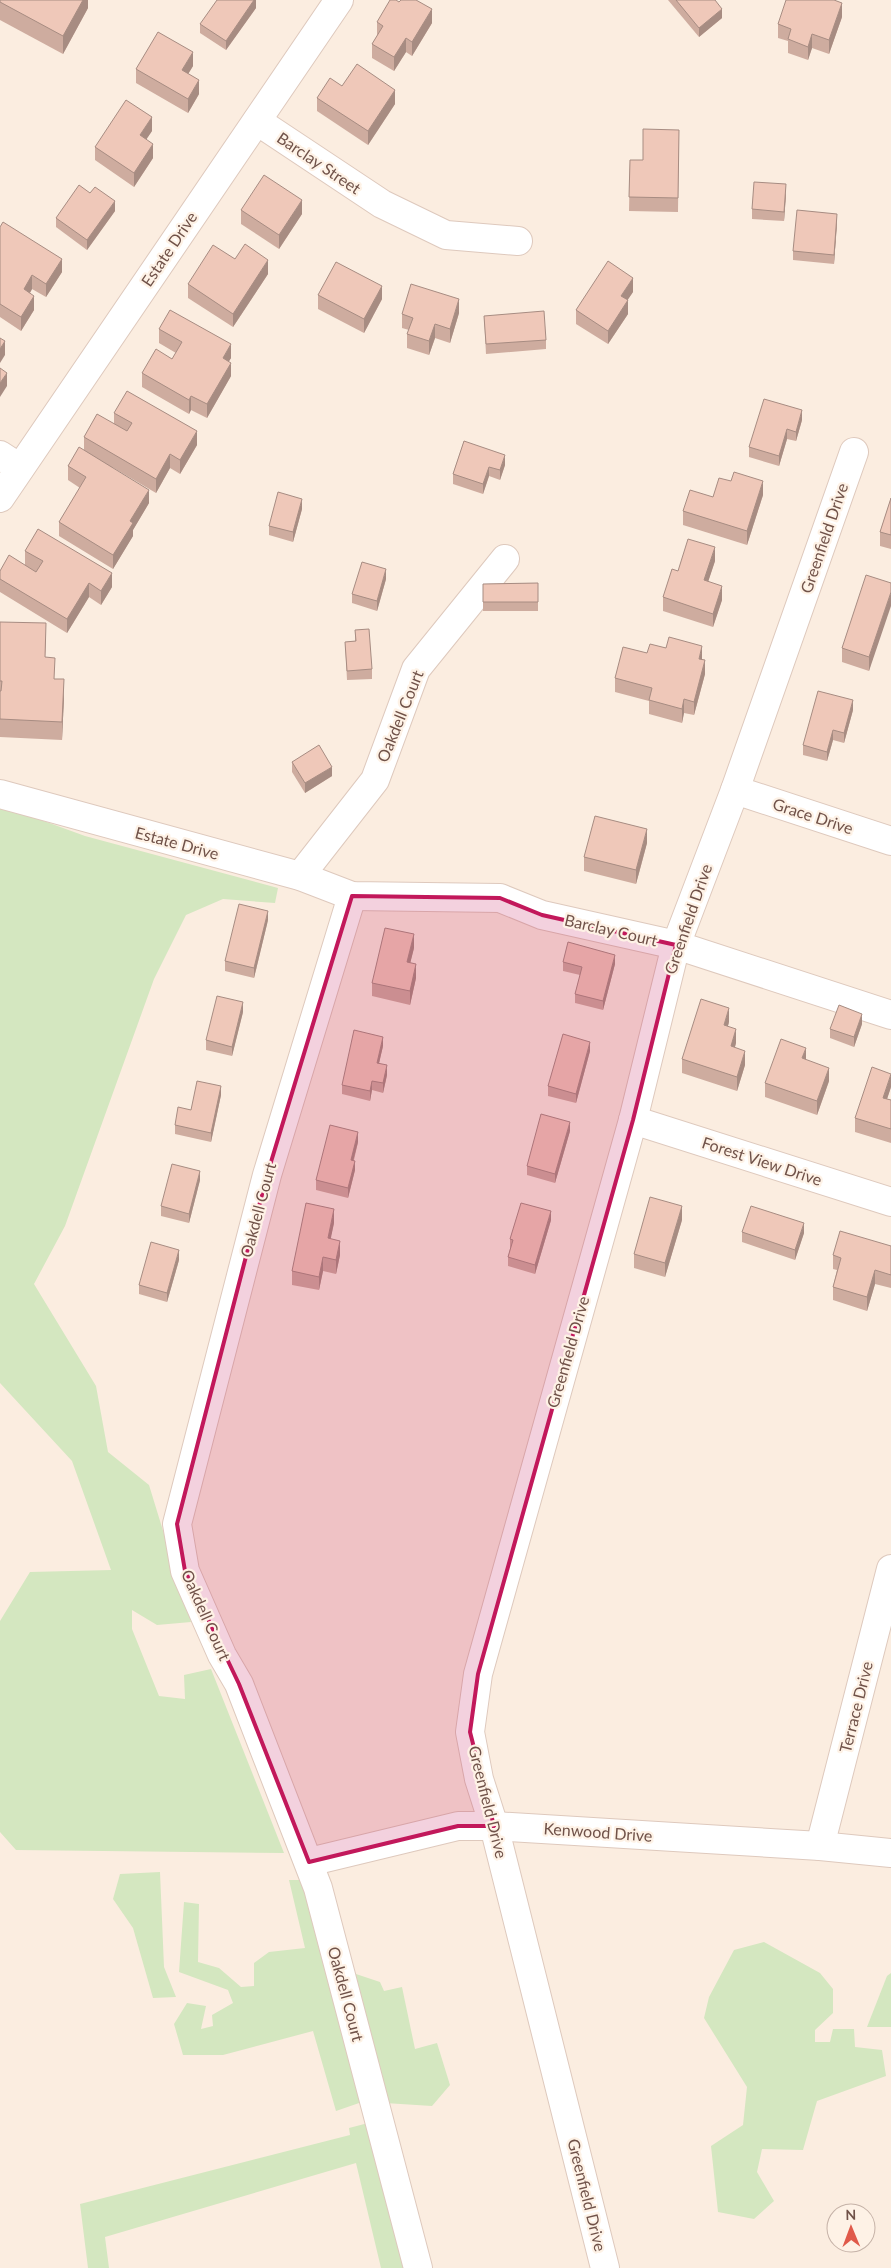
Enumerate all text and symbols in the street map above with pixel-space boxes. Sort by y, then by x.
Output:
street label: Barclay Street [274,128,365,198]
street label: Estate Drive [137,208,201,290]
street label: Greenfield Drive [796,480,851,595]
street label: Oakdell Court [372,667,427,765]
street label: Grace Drive [771,794,856,837]
street label: Estate Drive [133,822,221,863]
street label: Greenfield Drive [660,861,715,976]
street label: Barclay Court [563,910,660,949]
street label: Forest View Drive [700,1132,825,1189]
street label: Oakdell Court [236,1160,279,1259]
street label: Greenfield Drive [542,1294,593,1410]
street label: Oakdell Court [178,1566,235,1663]
street label: Terrace Drive [835,1659,876,1755]
street label: Greenfield Drive [465,1744,512,1860]
street label: Kenwood Drive [543,1818,653,1845]
street label: Oakdell Court [325,1944,368,2044]
street label: Greenfield Drive [564,2137,611,2253]
north arrow [826,2203,876,2253]
text: N [845,2206,856,2223]

